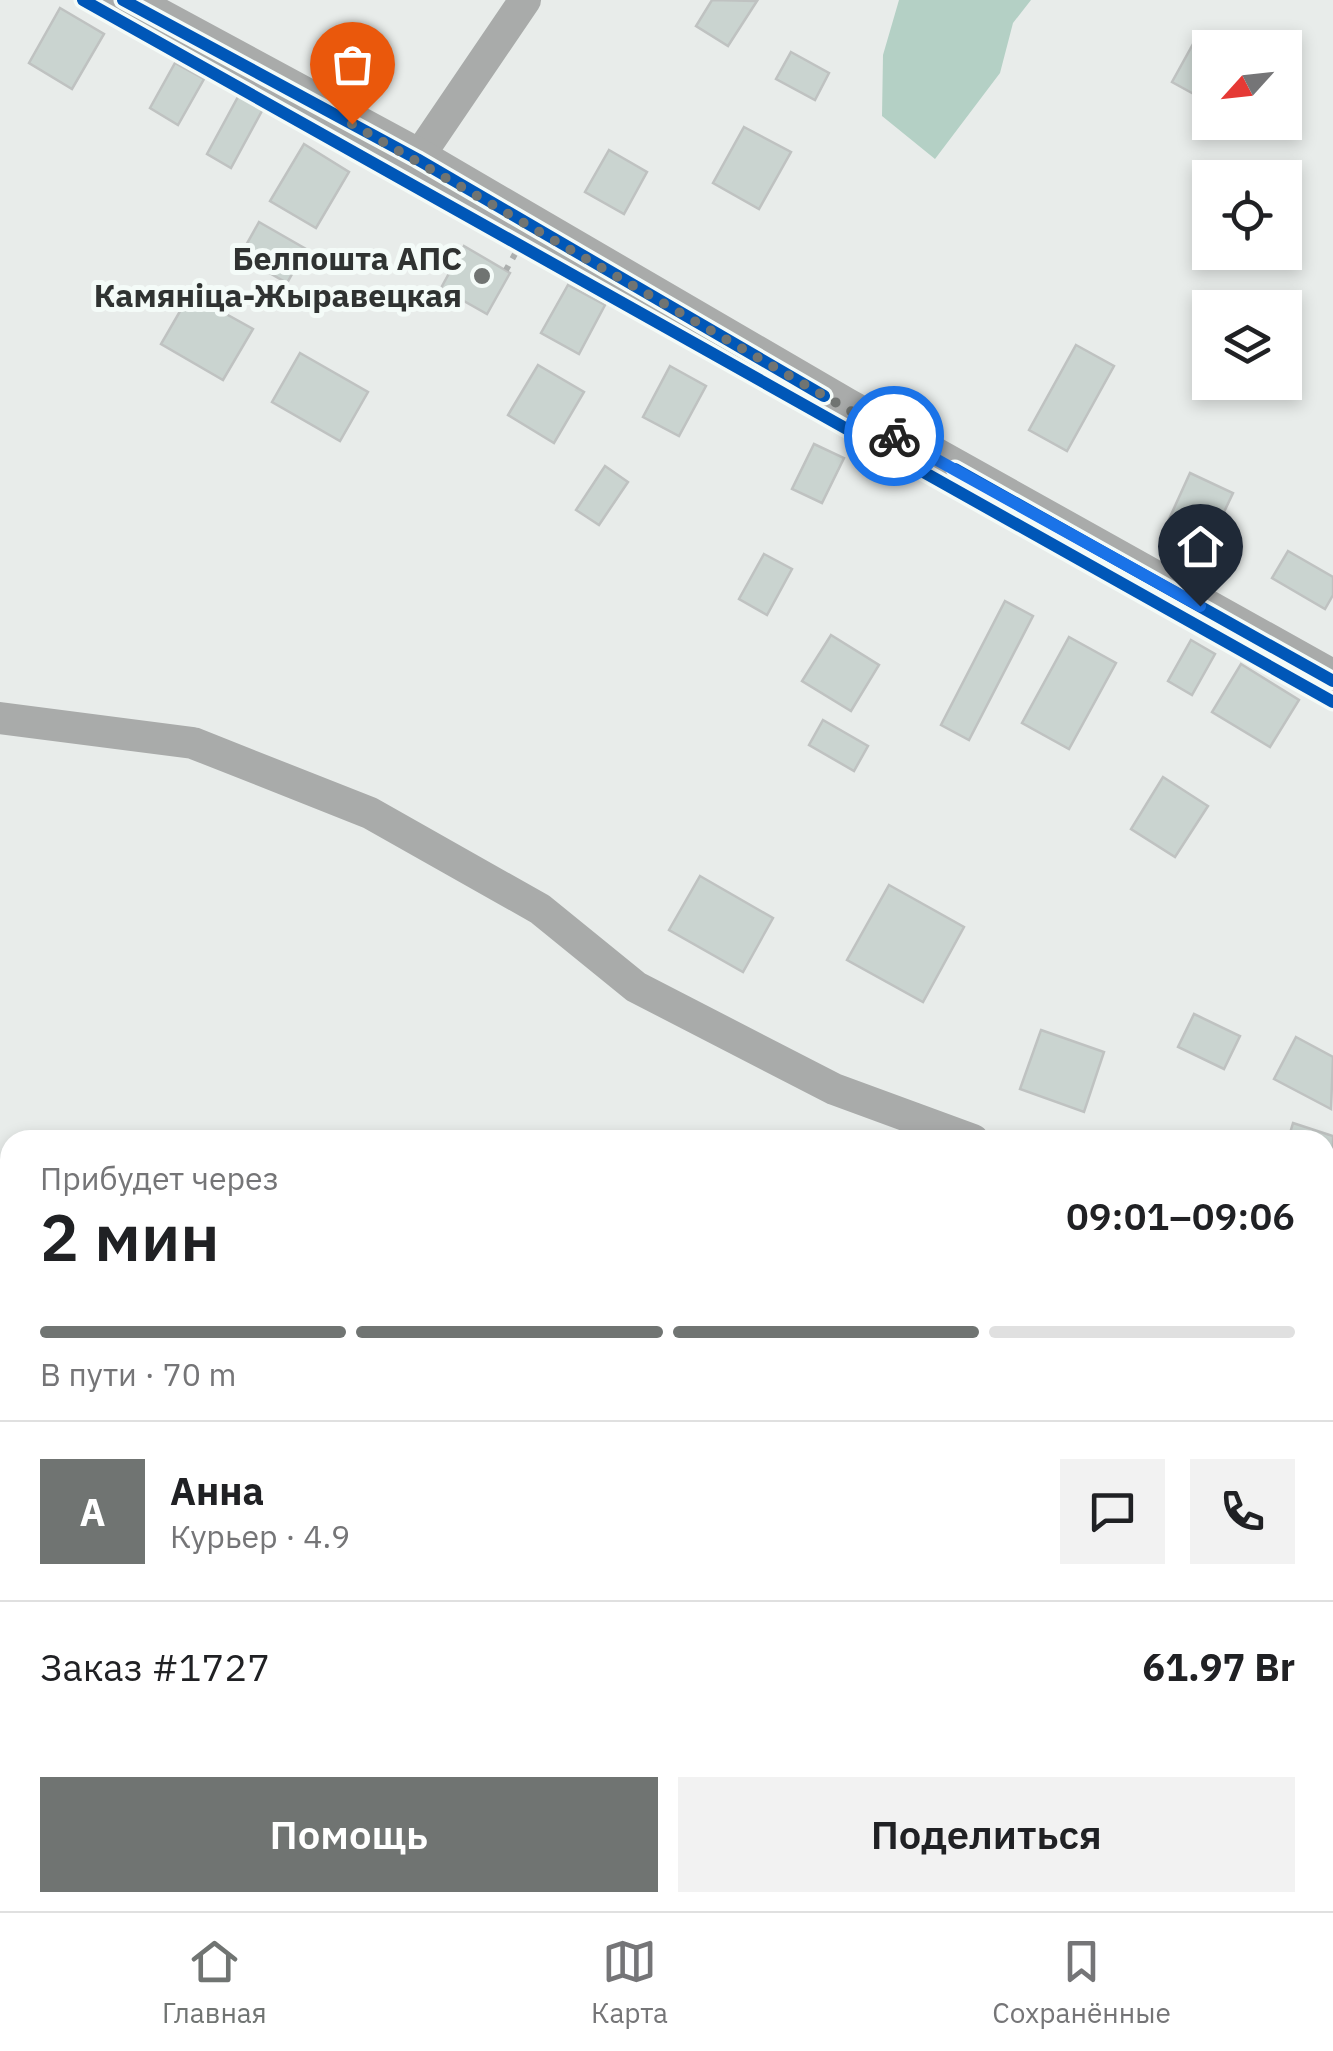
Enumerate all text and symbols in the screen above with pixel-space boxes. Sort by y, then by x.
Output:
pin [310,22,395,125]
north arrow [1192,30,1302,140]
map controls [1192,30,1302,400]
icon: bag [325,37,380,92]
button: locate [1192,160,1302,270]
place label: Белпошта АПС Камяніца-Жыравецкая [94,237,462,316]
marker: Белпошта АПС Камяніца-Жыравецкая [471,265,493,287]
button: layers [1192,290,1302,400]
courier [844,386,944,486]
icon: bike [867,409,922,464]
pin [1158,504,1243,607]
icon: home [1173,519,1228,574]
text: Прибудет через [40,1157,279,1199]
text: 09:01–09:06 [1066,1191,1295,1240]
text: 2 мин [40,1194,220,1279]
text: В пути · 70 m [40,1353,236,1395]
button: chat [1060,1459,1165,1564]
button: phone [1190,1459,1295,1564]
text: Анна [170,1466,264,1515]
text: А [79,1487,106,1536]
text: Курьер · 4.9 [170,1515,350,1557]
text: Заказ #1727 [40,1642,270,1691]
text: 61.97 Br [1142,1642,1295,1691]
button: Помощь [40,1777,658,1892]
button: Поделиться [678,1777,1295,1892]
tab: Главная [162,1934,267,2031]
tab: Карта [591,1934,668,2031]
tab: Сохранённые [992,1934,1171,2031]

